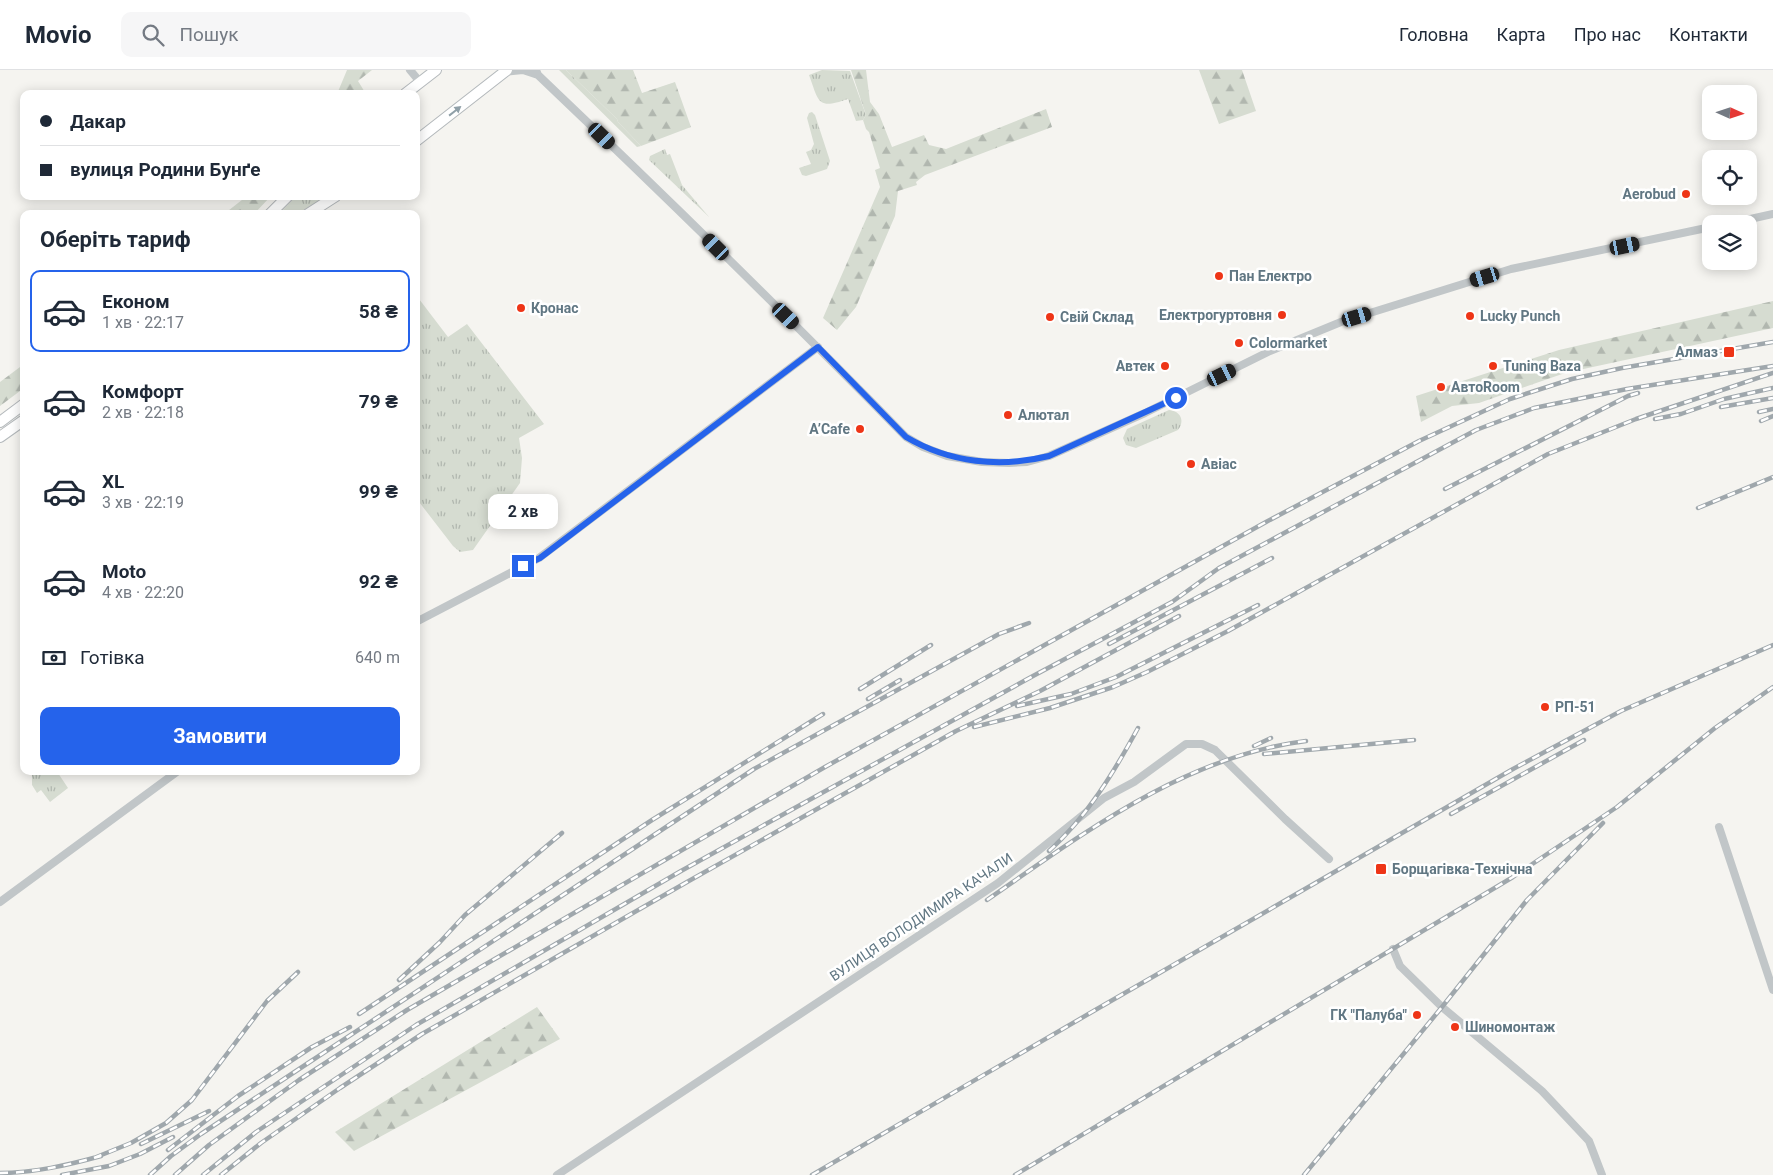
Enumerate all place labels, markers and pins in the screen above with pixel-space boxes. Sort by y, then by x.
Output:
place label: Aerobud [1623,186,1676,202]
marker: Aerobud [1680,188,1692,200]
place label: Пан Електро [1229,268,1312,284]
marker: Пан Електро [1213,270,1225,282]
place label: Кронас [531,300,578,316]
marker: Кронас [515,302,527,314]
place label: Електрогуртовня [1159,307,1272,323]
place label: Lucky Punch [1480,308,1561,324]
place label: Свій Склад [1060,309,1134,325]
marker: Електрогуртовня [1276,309,1288,321]
marker: Lucky Punch [1464,310,1476,322]
marker: Свій Склад [1044,311,1056,323]
place label: Colormarket [1249,335,1327,351]
marker: Colormarket [1233,337,1245,349]
place label: Алмаз [1675,344,1718,360]
marker: Алмаз [1722,345,1736,359]
place label: Автек [1116,358,1155,374]
place label: Tuning Baza [1503,358,1581,374]
marker: Автек [1159,360,1171,372]
marker: Tuning Baza [1487,360,1499,372]
place label: АвтоRoom [1451,379,1520,395]
marker: АвтоRoom [1435,381,1447,393]
place label: Алютал [1018,407,1069,423]
marker: Алютал [1002,409,1014,421]
place label: A’Cafe [809,421,850,437]
marker: A’Cafe [854,423,866,435]
place label: Авіас [1201,456,1237,472]
marker: Авіас [1185,458,1197,470]
place label: РП-51 [1555,699,1596,715]
marker: РП-51 [1539,701,1551,713]
place label: Борщагівка-Технічна [1392,861,1533,877]
marker: Борщагівка-Технічна [1374,862,1388,876]
place label: ГК "Палуба" [1330,1007,1408,1023]
marker: ГК "Палуба" [1411,1009,1423,1021]
place label: Шиномонтаж [1465,1019,1555,1035]
marker: Шиномонтаж [1449,1021,1461,1033]

